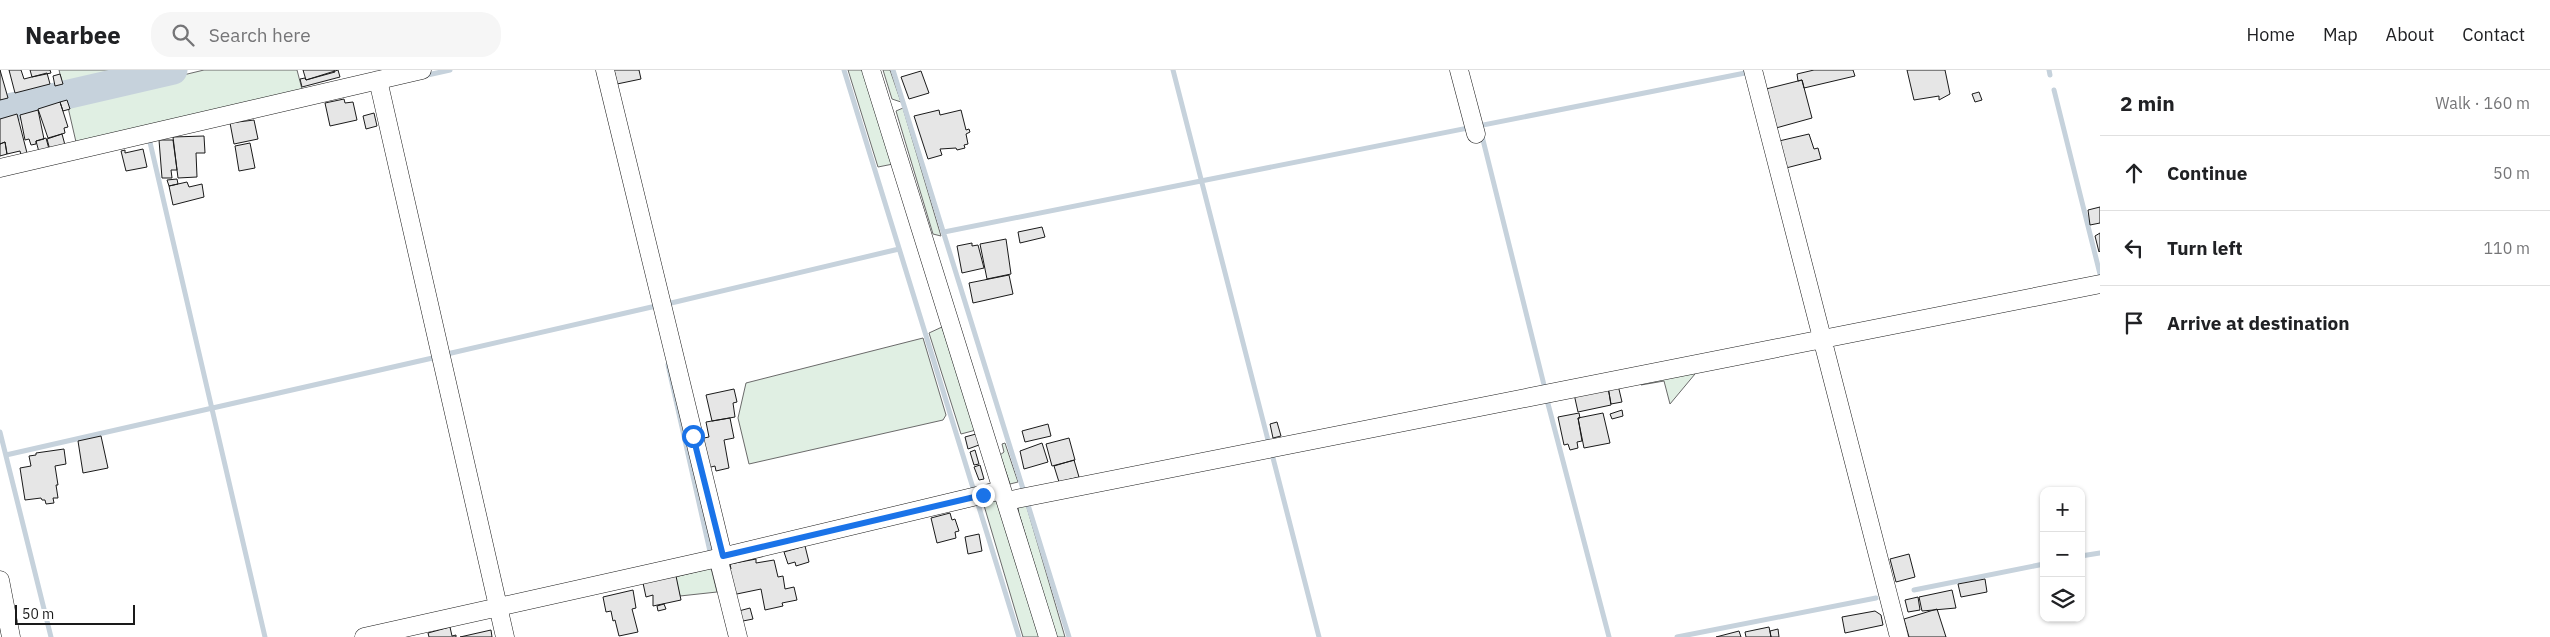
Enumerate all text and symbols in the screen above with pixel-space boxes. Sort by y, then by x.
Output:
search box [151,12,501,57]
text: Nearbee [25,19,121,51]
icon: search [169,21,197,49]
text: Search here [209,23,311,47]
text: Home [2247,23,2295,46]
text: Map [2323,23,2358,46]
text: About [2386,23,2434,46]
text: Contact [2462,23,2525,46]
text: 2 min [2120,89,2175,117]
text: Walk · 160 m [2435,93,2530,113]
icon: ahead [2120,159,2148,187]
text: Continue [2167,161,2247,185]
text: 50 m [2493,163,2530,183]
icon: left [2120,234,2148,262]
text: Turn left [2167,236,2243,260]
text: 110 m [2483,238,2530,258]
icon: arrive [2120,309,2148,337]
text: Arrive at destination [2167,311,2350,335]
route start [682,425,705,448]
route end [972,484,995,507]
map controls [2040,487,2085,622]
button: + [2040,487,2085,532]
button: − [2040,532,2085,577]
button: layers [2040,577,2085,622]
scale bar [15,602,135,625]
text: 50 m [22,605,54,623]

